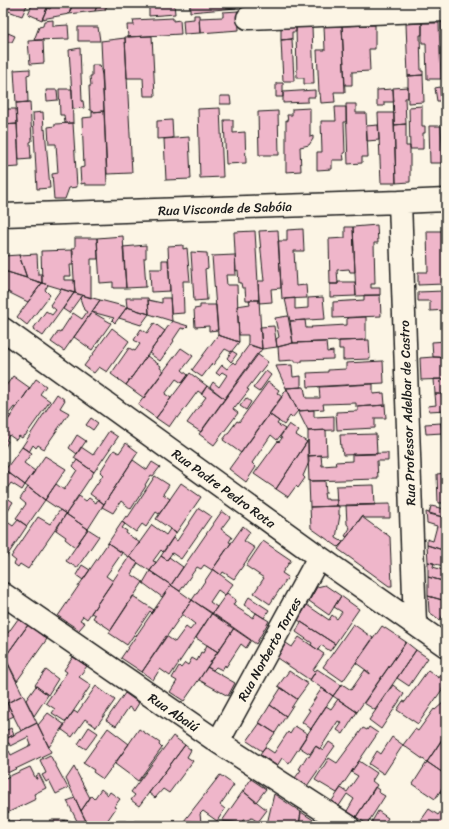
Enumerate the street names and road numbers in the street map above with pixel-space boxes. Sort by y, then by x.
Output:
street label: Rua Visconde de Sabóia [158,195,293,222]
street label: Rua Professor Adelbar de Castro [393,320,422,506]
street label: Rua Padre Pedro Rota [167,443,281,534]
street label: Rua Norberto Torres [231,592,308,706]
street label: Rua Abaiú [143,687,204,738]

